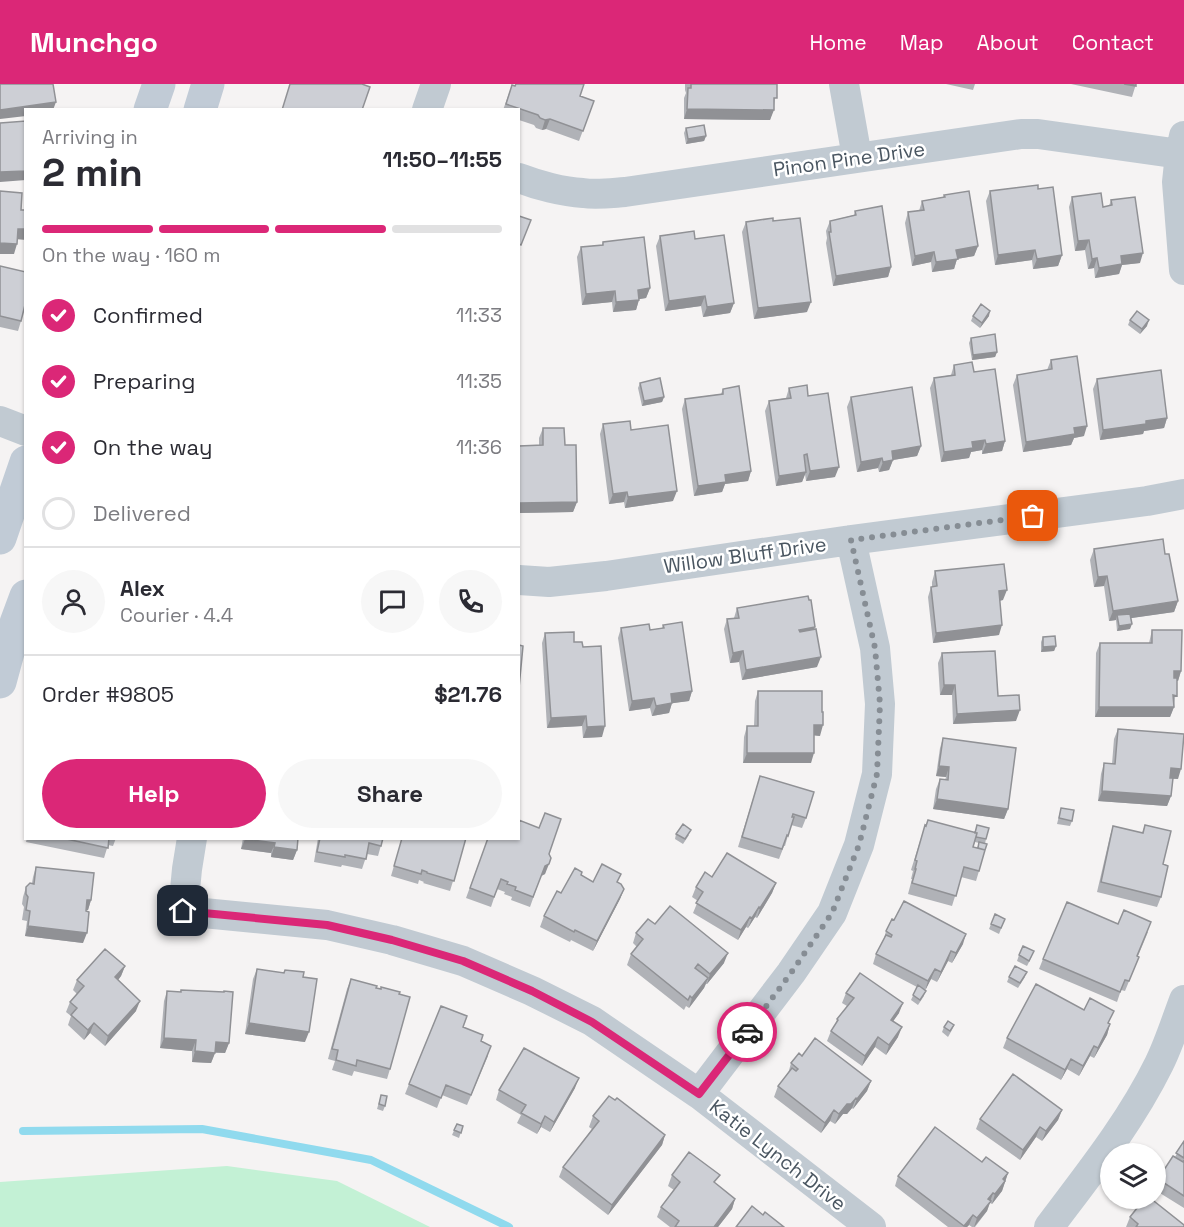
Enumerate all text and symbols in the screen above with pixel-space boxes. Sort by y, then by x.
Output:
text: Munchgo [30,24,158,60]
text: Home [809,29,867,56]
text: Map [900,29,944,56]
text: About [977,29,1039,56]
text: Contact [1072,29,1154,56]
text: Arriving in [42,124,138,150]
street label: Pinon Pine Drive [771,135,927,183]
text: 11:50–11:55 [382,145,502,173]
text: 2 min [42,148,143,197]
text: On the way · 160 m [42,242,220,268]
icon: check [42,299,75,332]
text: Confirmed [93,301,203,329]
text: 11:33 [456,302,502,328]
icon: check [42,365,75,398]
text: Preparing [93,367,195,395]
text: 11:35 [456,368,502,394]
icon: check [42,431,75,464]
text: On the way [93,433,212,461]
text: 11:36 [456,434,502,460]
pin [1007,490,1058,541]
text: Delivered [93,499,191,527]
icon: bag [1016,499,1049,532]
street label: Willow Bluff Drive [662,531,828,579]
button: person [42,570,105,633]
button: chat [361,570,424,633]
button: phone [439,570,502,633]
text: Alex [120,574,165,602]
text: Courier · 4.4 [120,602,233,628]
text: Order #9805 [42,680,174,708]
text: $21.76 [434,680,502,708]
button: Help [42,759,266,828]
button: Share [278,759,502,828]
pin [157,885,208,936]
icon: home [166,894,199,927]
courier [717,1002,777,1062]
icon: car [731,1016,764,1049]
street label: Katie Lynch Drive [704,1093,852,1217]
map controls [1100,1143,1166,1209]
button: layers [1100,1143,1166,1209]

